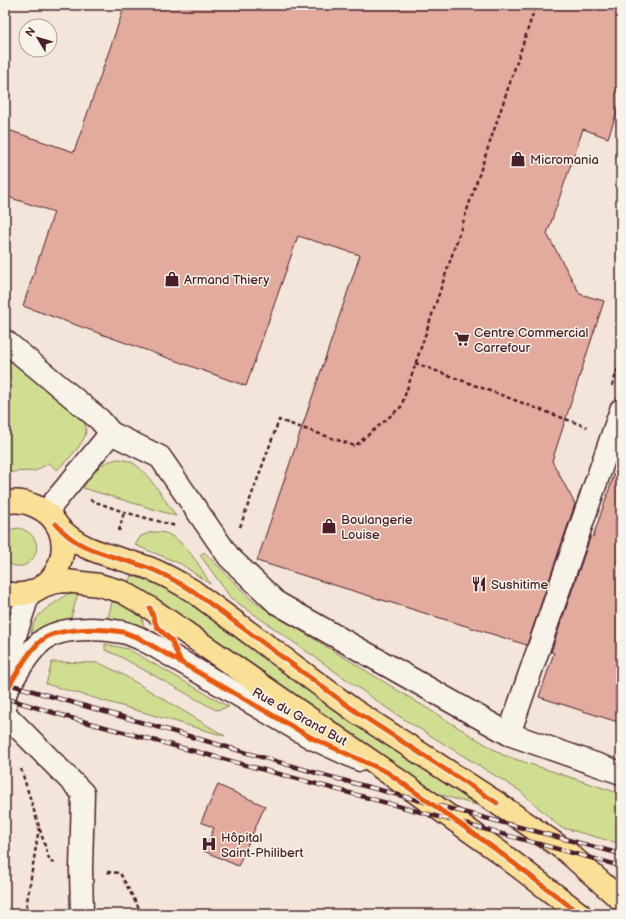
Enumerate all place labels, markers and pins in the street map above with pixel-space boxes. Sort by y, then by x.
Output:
shop icon: Micromania [509,150,527,168]
place label: Micromania [530,152,599,168]
shop icon: Armand Thiery [163,270,181,288]
place label: Armand Thiery [184,272,269,288]
place label: Centre Commercial Carrefour [474,325,589,356]
supermarket icon: Centre Commercial Carrefour [453,330,471,348]
place label: Boulangerie Louise [341,512,413,543]
shop icon: Boulangerie Louise [320,517,338,535]
restaurant icon: Sushitime [470,575,488,593]
place label: Sushitime [491,577,549,593]
place label: Hôpital Saint-Philibert [221,830,304,861]
hospital icon: Hôpital Saint-Philibert [200,835,218,853]

